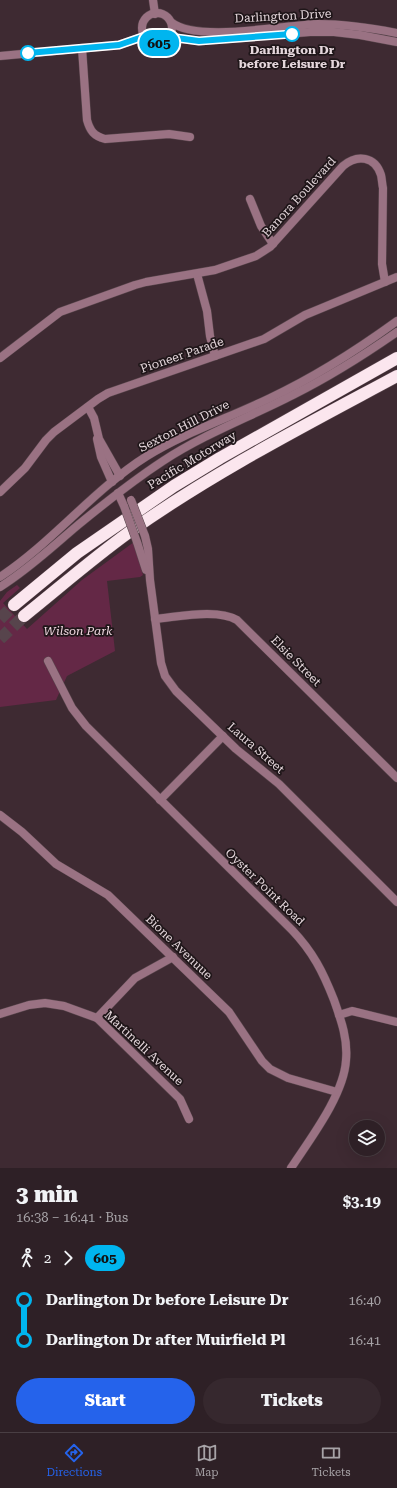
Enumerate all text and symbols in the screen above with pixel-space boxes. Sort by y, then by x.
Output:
street label: Darlington Drive [234,6,332,26]
marker: Darlington Dr before Leisure Dr [284,26,300,42]
line badge: 605 [136,30,182,56]
text: 605 [147,35,171,51]
place label: Darlington Dr before Leisure Dr [239,43,346,71]
unlabelled marker [20,45,36,61]
street label: Banora Boulevard [259,154,339,240]
street label: Pioneer Parade [138,334,226,376]
street label: Sexton Hill Drive [136,397,232,455]
street label: Pacific Motorway [145,428,240,492]
park label: Wilson Park [43,624,113,638]
street label: Elsie Street [268,633,324,689]
street label: Laura Street [225,720,287,777]
street label: Oyster Point Road [223,846,308,929]
street label: Bione Avenuue [143,912,215,983]
street label: Martinelli Avenue [102,1008,187,1088]
map controls [349,1120,385,1156]
button: layers [349,1120,385,1156]
text: 3 min [16,1182,78,1207]
text: $3.19 [343,1193,381,1211]
text: 16:38 – 16:41 · Bus [16,1210,128,1225]
icon: walk [16,1247,38,1269]
icon: forward [57,1247,79,1269]
text: 605 [93,1250,117,1266]
text: 2 [44,1251,51,1266]
text: Darlington Dr before Leisure Dr [46,1291,289,1309]
text: 16:40 [349,1293,381,1308]
text: Darlington Dr after Muirfield Pl [46,1331,286,1349]
text: 16:41 [349,1333,381,1348]
button: Start [16,1378,195,1424]
button: Tickets [203,1378,381,1424]
tab: Directions [47,1442,102,1479]
tab: Map [195,1442,218,1479]
tab: Tickets [311,1442,350,1479]

